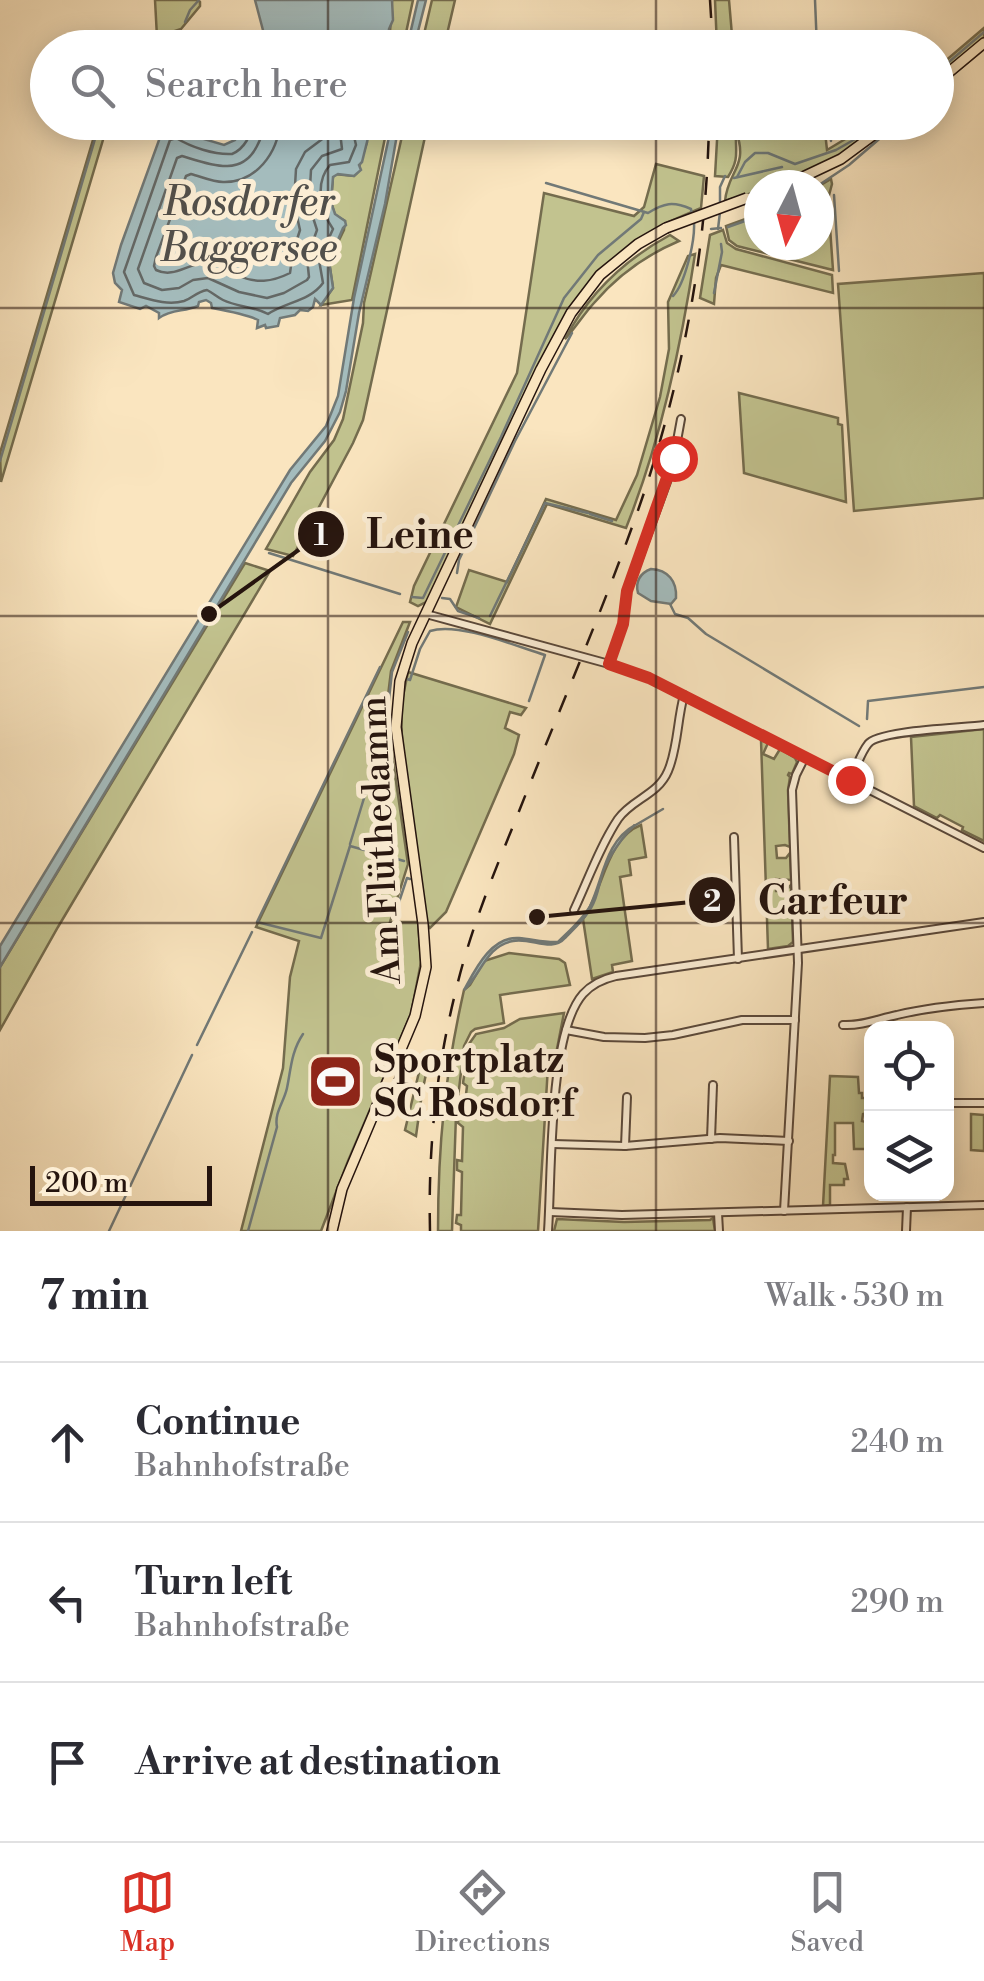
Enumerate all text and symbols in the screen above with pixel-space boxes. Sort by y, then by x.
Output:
search box [30,30,954,140]
icon: search [65,58,120,113]
text: Search here [145,62,348,109]
north arrow [744,170,834,260]
water label: Rosdorfer Baggersee [160,178,338,274]
route start [652,436,698,482]
callout: Leine [296,499,494,569]
text: Leine [366,511,474,561]
text: 1 [314,517,329,555]
street label: Am Flüthedamm [350,695,412,986]
route end [828,758,874,804]
callout: Carfeur [687,865,928,935]
text: Carfeur [758,877,908,927]
text: 2 [703,883,721,921]
map controls [864,1021,954,1201]
button: locate [864,1021,954,1111]
place label: Sportplatz SC Rosdorf [374,1037,579,1128]
sports icon: Sportplatz SC Rosdorf [305,1052,365,1112]
button: layers [864,1111,954,1201]
scale bar [30,1161,212,1206]
text: 200 m [45,1166,128,1201]
text: 7 min [40,1270,149,1323]
text: Walk · 530 m [765,1276,944,1316]
text: Continue [135,1399,300,1446]
icon: ahead [40,1415,95,1470]
text: 240 m [851,1422,944,1462]
text: Bahnhofstraße [135,1446,350,1486]
text: Turn left [135,1559,292,1606]
icon: left [40,1575,95,1630]
text: 290 m [851,1582,944,1622]
text: Bahnhofstraße [135,1606,350,1646]
icon: arrive [40,1735,95,1790]
text: Arrive at destination [135,1739,501,1786]
tab: Map [120,1865,175,1960]
tab: Directions [415,1865,550,1960]
tab: Saved [790,1865,864,1960]

